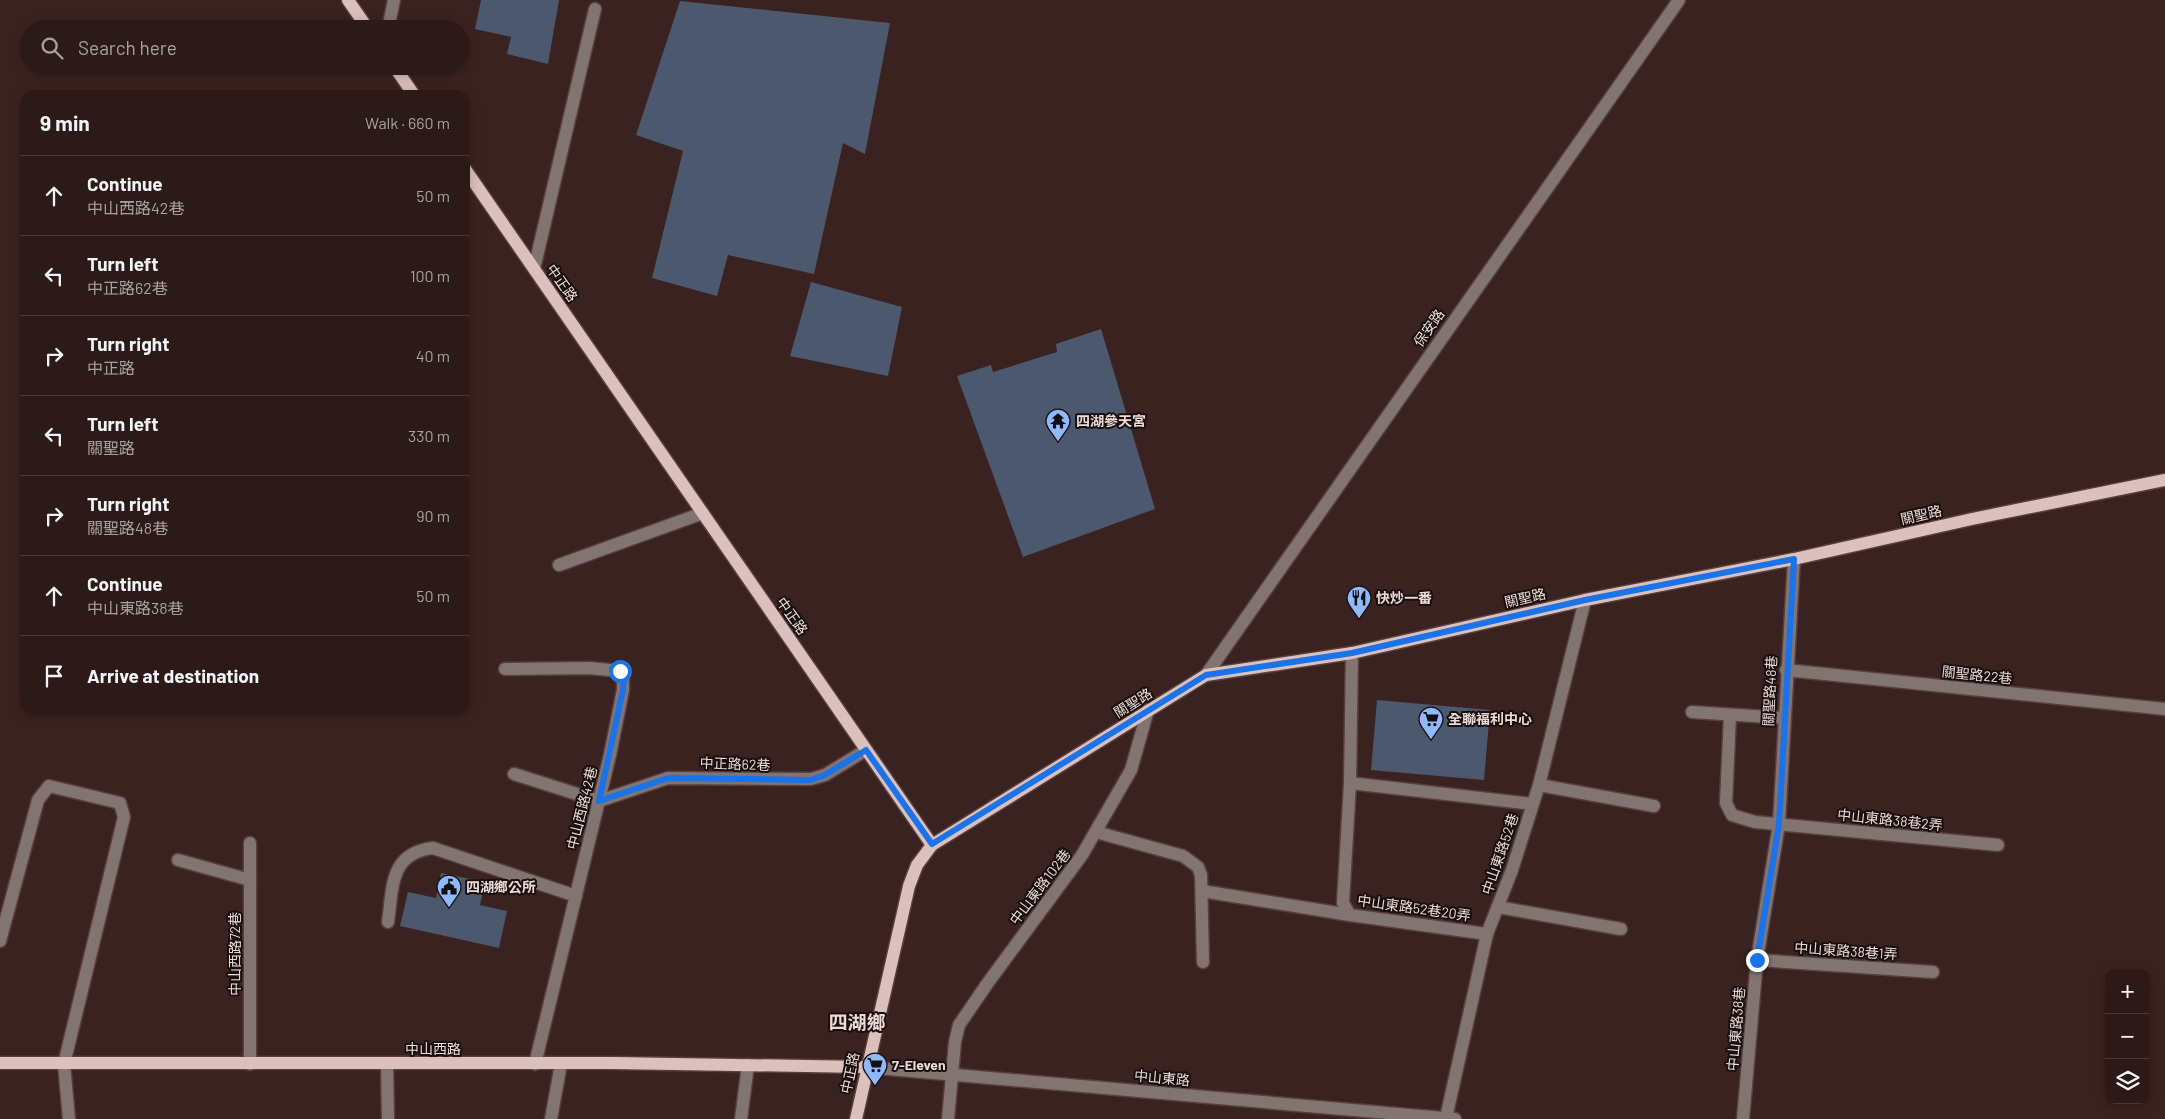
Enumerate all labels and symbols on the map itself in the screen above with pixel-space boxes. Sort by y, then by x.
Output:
street label: 中正路 [543,261,581,305]
street label: 保安路 [1410,306,1448,350]
temple icon: 四湖參天宮 [1045,408,1071,442]
place label: 四湖參天宮 [1076,412,1146,429]
street label: 關聖路 [1899,502,1943,528]
restaurant icon: 快炒一番 [1346,585,1372,619]
street label: 關聖路 [1503,585,1547,611]
place label: 快炒一番 [1376,589,1432,606]
street label: 中正路 [773,594,811,638]
street label: 關聖路48巷 [1759,655,1780,727]
route start [609,660,632,683]
street label: 關聖路22巷 [1941,662,2013,687]
street label: 關聖路 [1110,684,1155,721]
supermarket icon: 全聯福利中心 [1418,706,1444,740]
place label: 全聯福利中心 [1448,710,1532,727]
street label: 中正路62巷 [699,754,771,773]
street label: 中山西路42巷 [563,764,600,851]
street label: 中山東路38巷2弄 [1836,806,1944,833]
street label: 中山東路52巷 [1478,811,1521,897]
street label: 中山東路102巷 [1006,846,1074,928]
public building icon: 四湖鄉公所 [436,874,462,908]
place label: 四湖鄉公所 [466,878,536,895]
street label: 中山東路52巷20弄 [1356,891,1472,924]
street label: 中山西路72巷 [226,912,243,996]
street label: 中山東路38巷1弄 [1794,938,1898,963]
route end [1746,949,1769,972]
street label: 中山東路38巷 [1723,986,1748,1072]
district label: 四湖鄉 [828,1010,886,1033]
street label: 中山西路 [405,1040,461,1057]
street label: 中正路 [837,1051,862,1095]
supermarket icon: 7-Eleven [862,1052,888,1086]
place label: 7-Eleven [892,1056,946,1073]
street label: 中山東路 [1133,1067,1191,1088]

